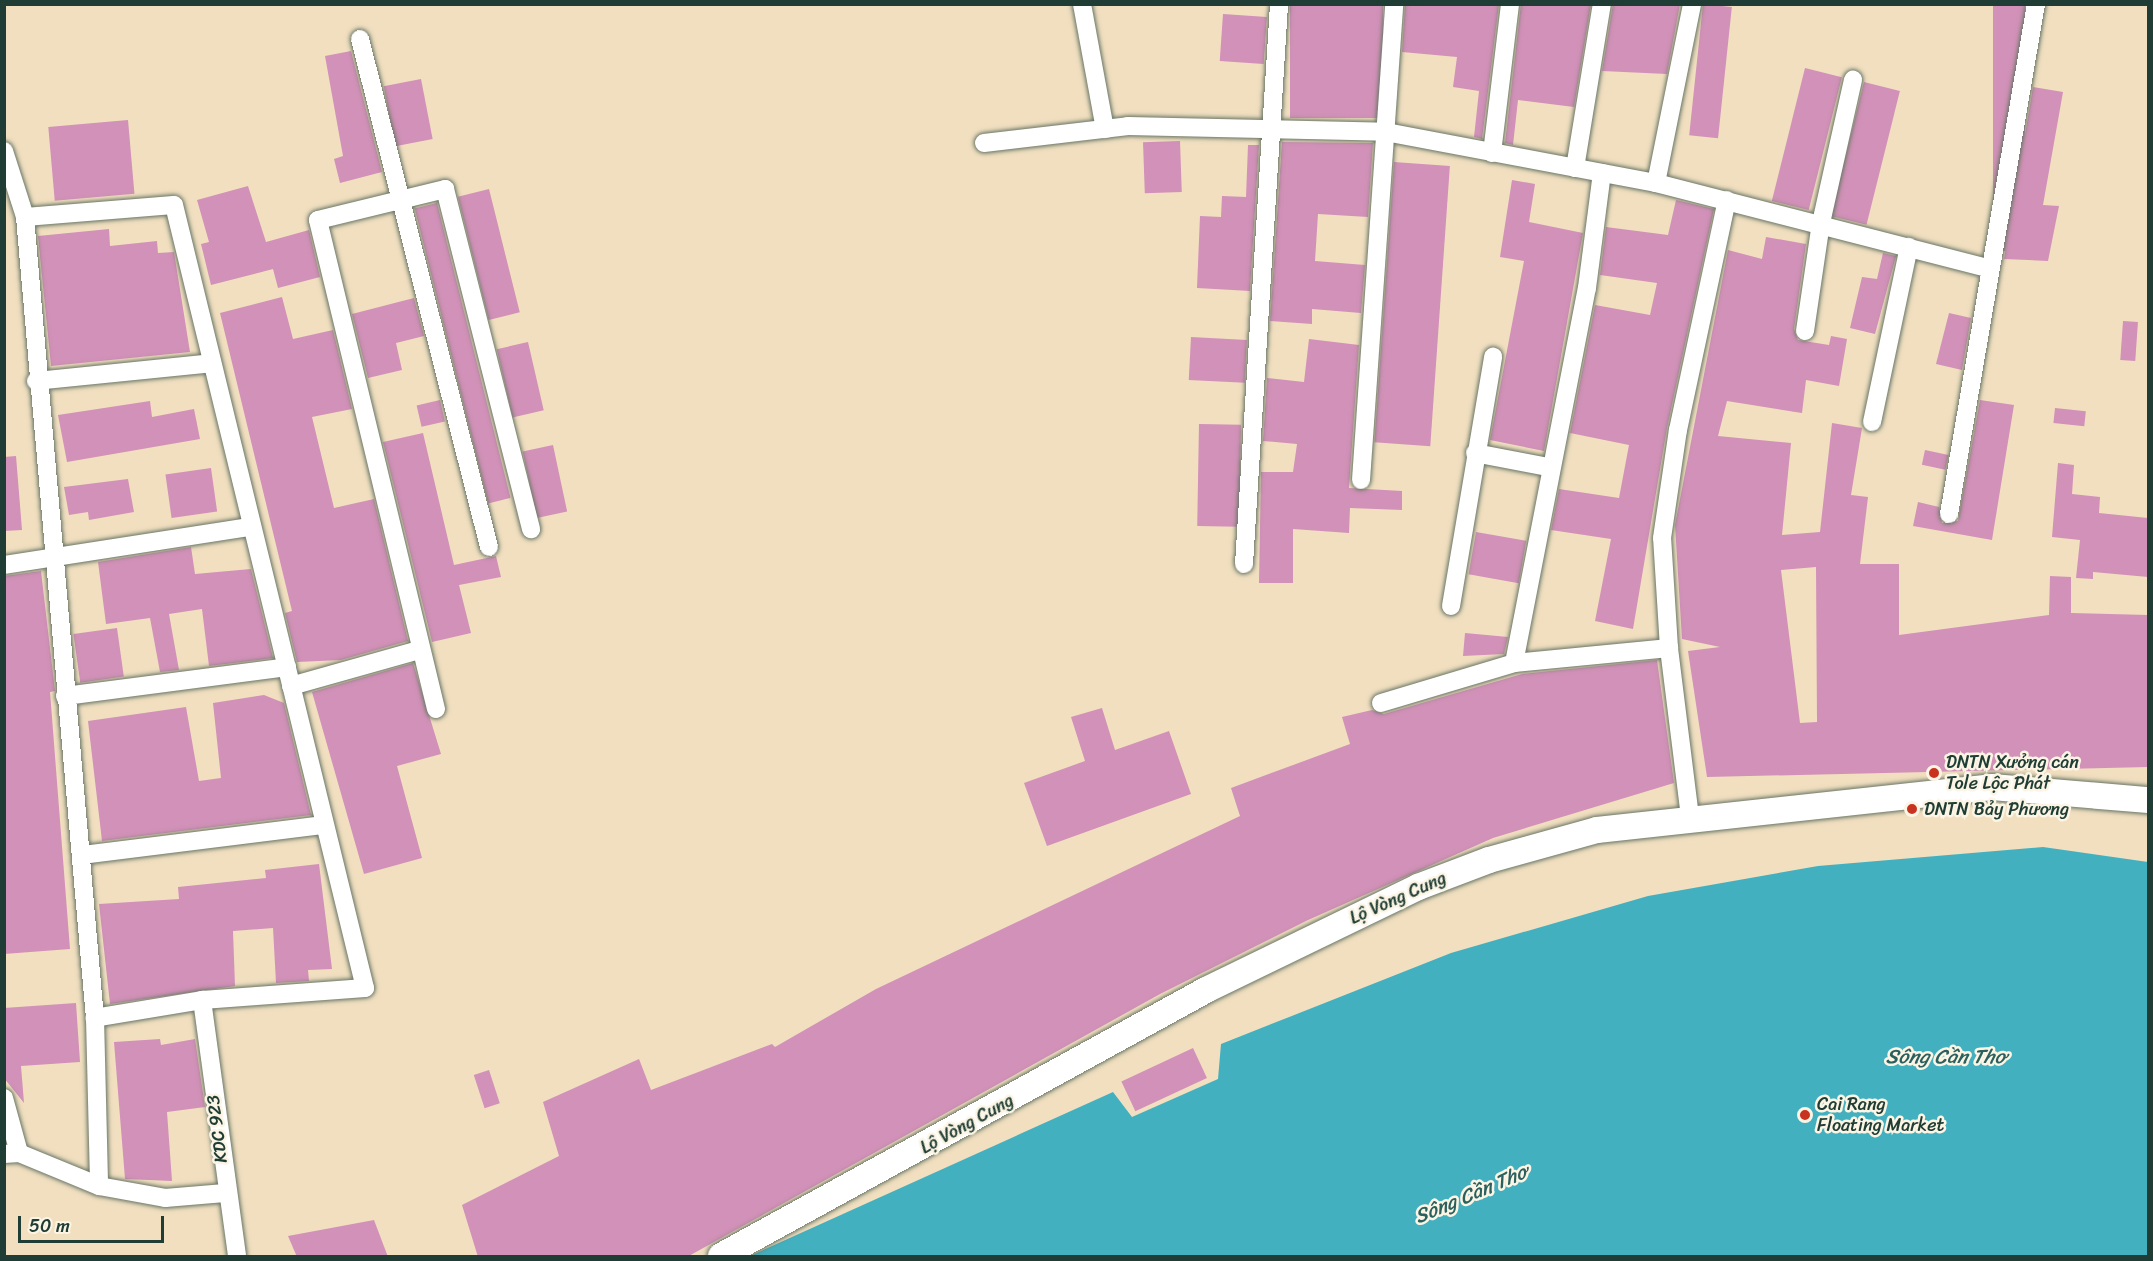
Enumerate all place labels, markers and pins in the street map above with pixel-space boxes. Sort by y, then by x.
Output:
place label: DNTN Xưởng cán Tole Lộc Phát [1946,752,2079,795]
marker: DNTN Xưởng cán Tole Lộc Phát [1927,766,1941,780]
place label: DNTN Bảy Phương [1924,798,2069,820]
marker: DNTN Bảy Phương [1905,802,1919,816]
place label: Cai Rang Floating Market [1817,1094,1944,1136]
marker: Cai Rang Floating Market [1798,1108,1812,1122]

